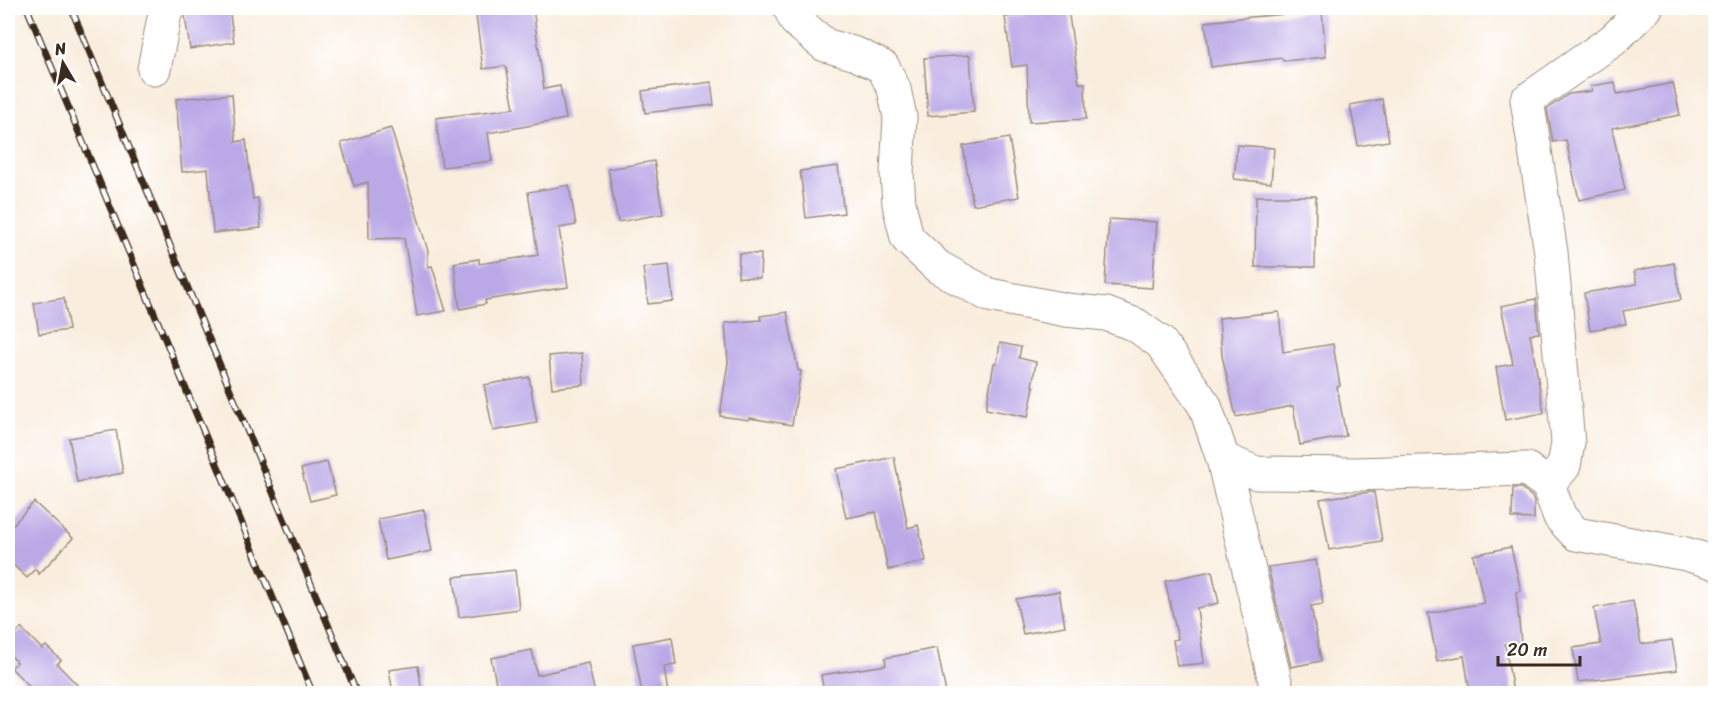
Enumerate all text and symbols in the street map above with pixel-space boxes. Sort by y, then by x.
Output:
north arrow [33,33,93,93]
text: N [52,33,69,64]
scale bar [1498,629,1580,667]
text: 20 m [1507,634,1547,666]

